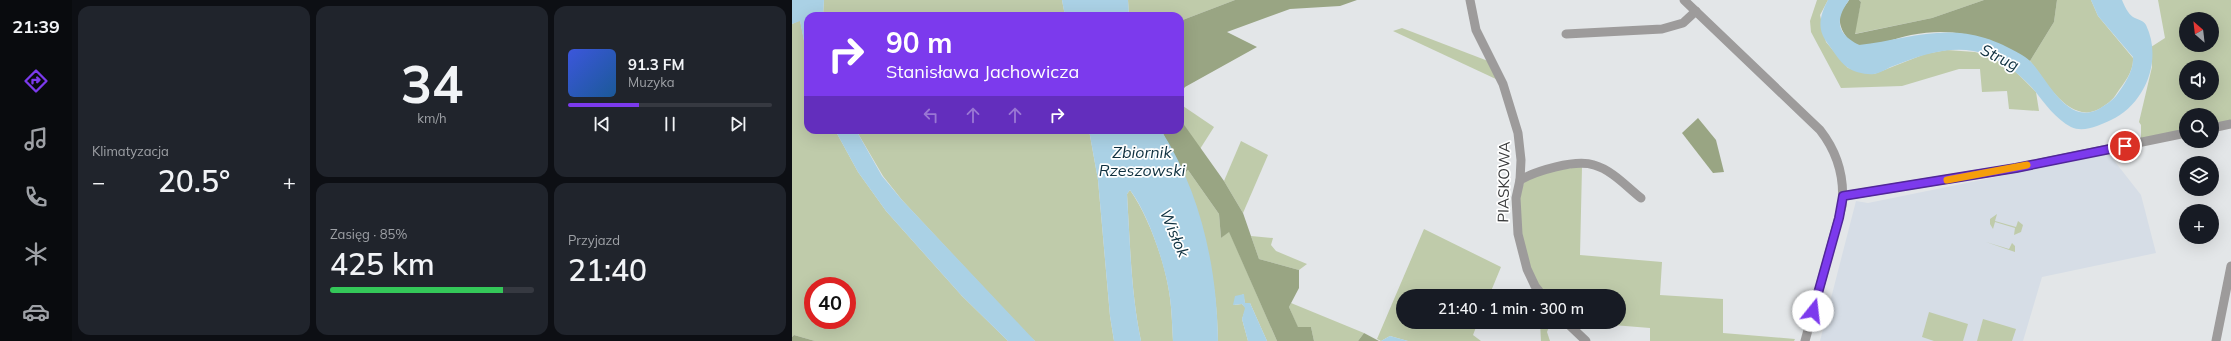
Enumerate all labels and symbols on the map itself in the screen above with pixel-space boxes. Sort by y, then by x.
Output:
north arrow [2179,12,2219,52]
water label: Strug [1978,39,2023,75]
pin [2108,129,2142,163]
street label: PIASKOWA [1493,141,1514,223]
water label: Zbiornik Rzeszowski [1099,142,1186,180]
water label: Wisłok [1156,206,1194,261]
speed limit sign: 40 [804,277,856,329]
position arrow [1792,290,1834,332]

